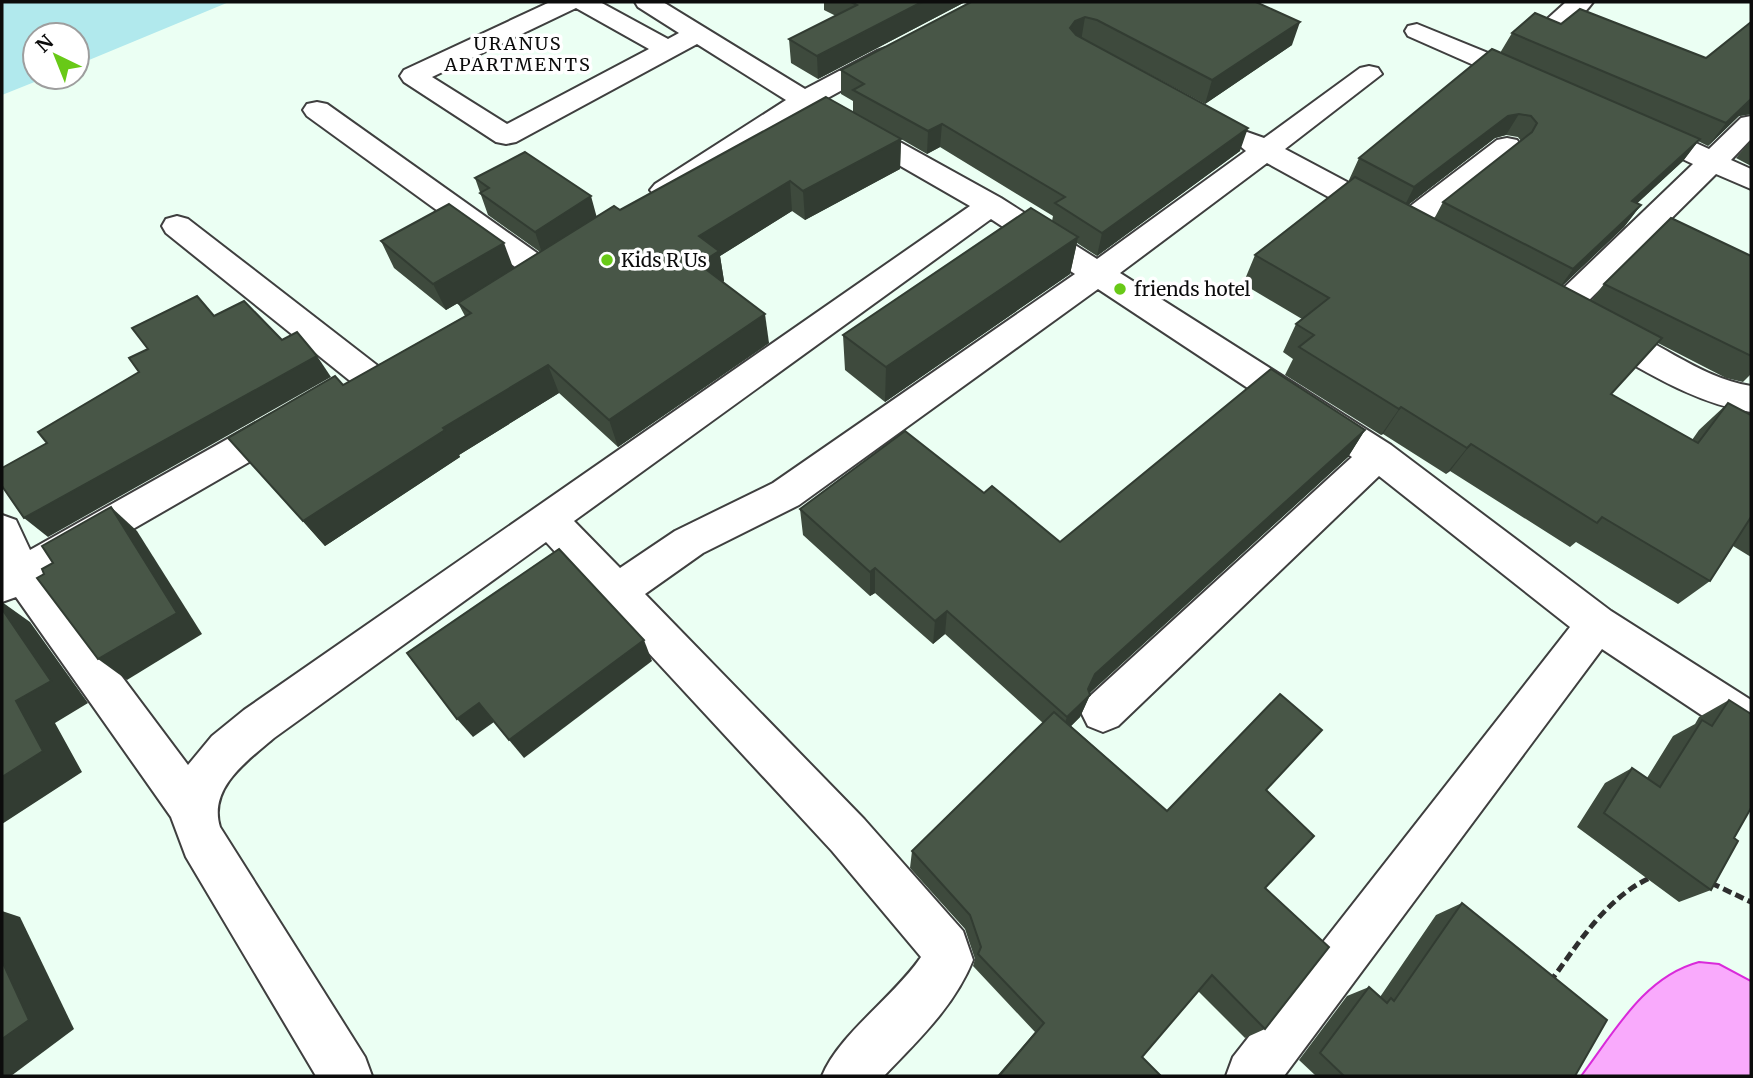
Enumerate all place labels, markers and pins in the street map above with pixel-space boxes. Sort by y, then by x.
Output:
place label: Kids R Us [621,248,707,272]
marker: Kids R Us [599,252,615,268]
place label: friends hotel [1134,277,1251,301]
marker: friends hotel [1112,281,1128,297]

